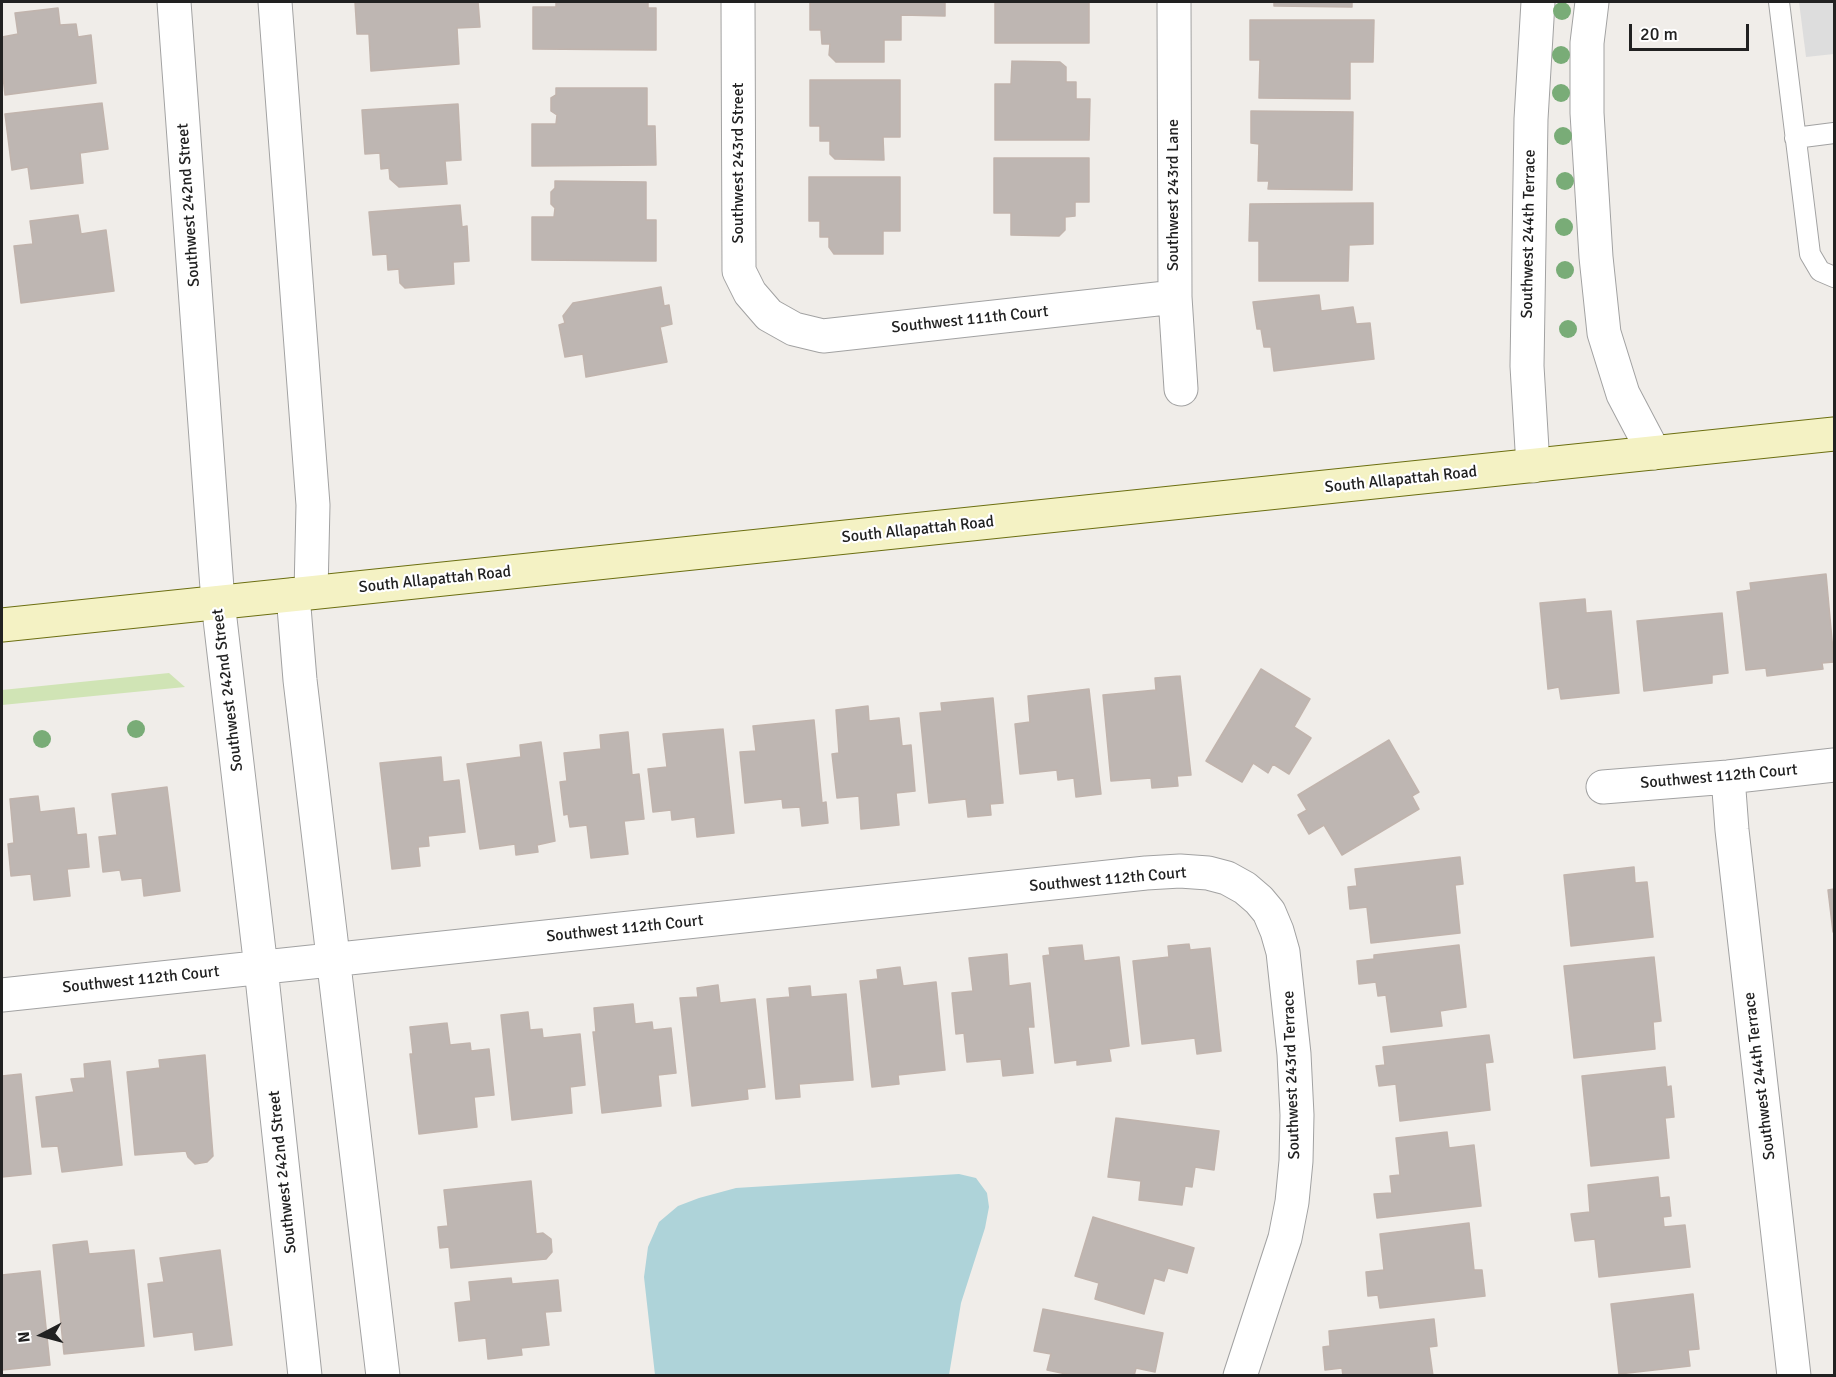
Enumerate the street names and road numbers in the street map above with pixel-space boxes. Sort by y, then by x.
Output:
street label: Southwest 243rd Street [729,83,749,243]
street label: Southwest 243rd Lane [1164,119,1184,271]
street label: Southwest 242nd Street [174,123,204,287]
street label: Southwest 244th Terrace [1518,149,1540,319]
street label: Southwest 111th Court [891,302,1049,338]
street label: South Allapattah Road [1324,462,1478,498]
street label: South Allapattah Road [841,512,995,548]
street label: South Allapattah Road [358,562,512,598]
street label: Southwest 242nd Street [208,608,248,772]
street label: Southwest 112th Court [1640,761,1798,793]
street label: Southwest 112th Court [1029,864,1187,896]
street label: Southwest 112th Court [546,911,704,947]
street label: Southwest 112th Court [62,962,220,998]
street label: Southwest 243rd Terrace [1279,990,1305,1160]
street label: Southwest 244th Terrace [1740,991,1780,1161]
street label: Southwest 242nd Street [265,1090,301,1254]

